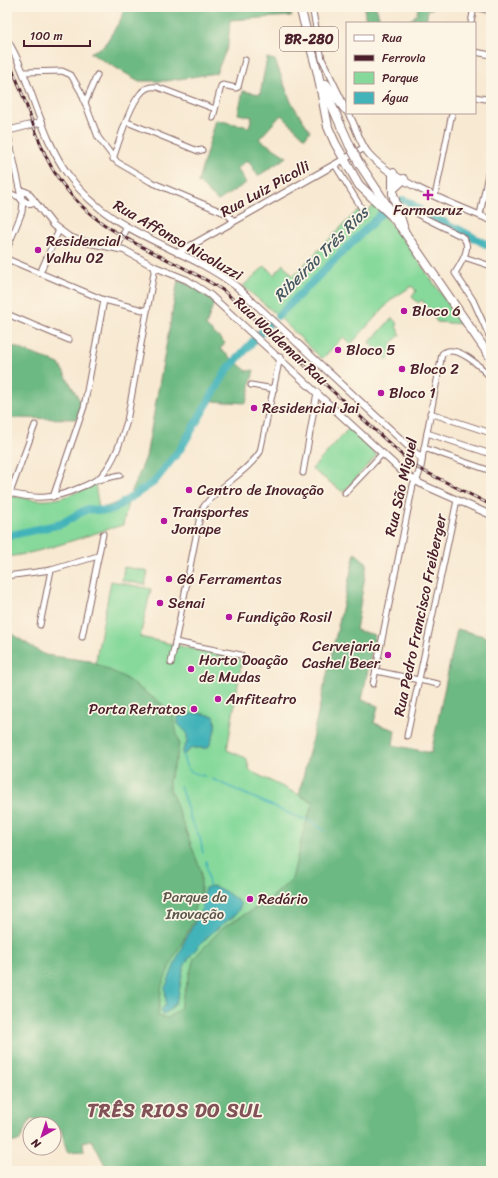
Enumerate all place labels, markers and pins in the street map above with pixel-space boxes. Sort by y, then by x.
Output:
marker: Farmacruz [423,190,433,200]
place label: Farmacruz [393,197,464,223]
place label: Residencial Valhu 02 [46,228,121,271]
marker: Residencial Valhu 02 [33,245,43,255]
place label: Bloco 6 [412,298,461,324]
marker: Bloco 6 [399,306,409,316]
place label: Bloco 5 [346,337,396,363]
marker: Bloco 5 [333,345,343,355]
place label: Bloco 2 [410,356,459,382]
marker: Bloco 2 [397,364,407,374]
place label: Bloco 1 [389,380,436,406]
marker: Bloco 1 [376,388,386,398]
place label: Residencial Jai [262,395,360,421]
marker: Residencial Jai [249,403,259,413]
place label: Centro de Inovação [197,477,325,503]
marker: Centro de Inovação [184,485,194,495]
place label: Transportes Jomape [171,499,249,542]
marker: Transportes Jomape [159,516,169,526]
place label: G6 Ferramentas [177,566,282,592]
marker: G6 Ferramentas [164,574,174,584]
place label: Senai [168,590,206,616]
marker: Senai [155,598,165,608]
place label: Fundição Rosil [237,604,332,630]
marker: Fundição Rosil [224,612,234,622]
place label: Cervejaria Cashel Beer [302,633,381,676]
place label: Horto Doação de Mudas [199,647,288,690]
marker: Cervejaria Cashel Beer [383,650,393,660]
marker: Horto Doação de Mudas [186,664,196,674]
place label: Anfiteatro [225,686,297,712]
marker: Anfiteatro [213,694,223,704]
place label: Porta Retratos [89,696,187,722]
marker: Porta Retratos [189,704,199,714]
place label: Redário [258,886,309,912]
marker: Redário [245,894,255,904]

